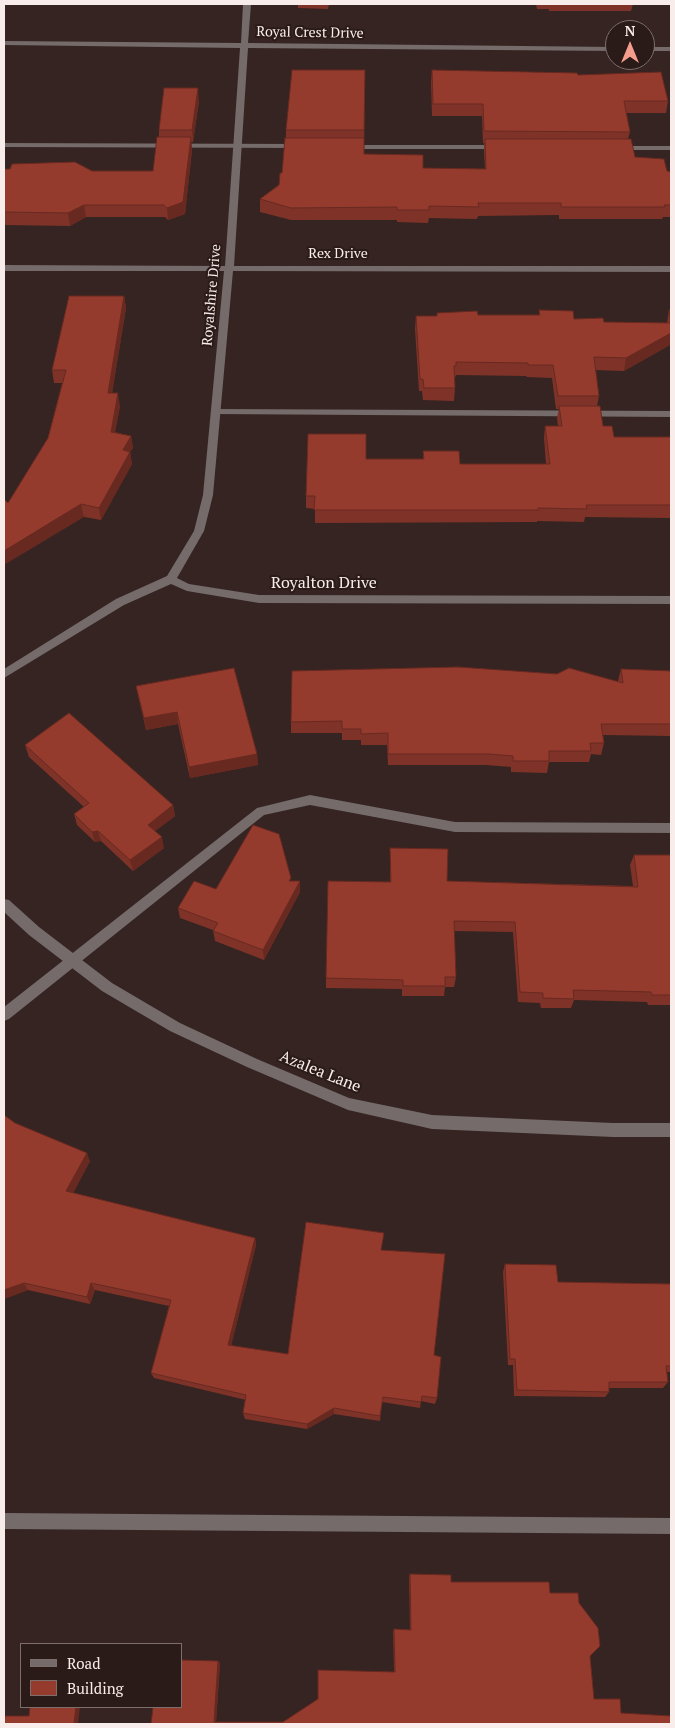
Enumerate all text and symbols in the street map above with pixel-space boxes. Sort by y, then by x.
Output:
north arrow [605,20,655,70]
text: N [625,21,635,40]
street label: Royal Crest Drive [256,24,364,42]
street label: Royalshire Drive [199,243,225,347]
street label: Rex Drive [308,246,368,262]
street label: Royalton Drive [271,573,377,593]
street label: Azalea Lane [277,1047,363,1097]
legend [20,1643,182,1708]
text: Road [67,1653,100,1673]
text: Building [67,1678,124,1698]

